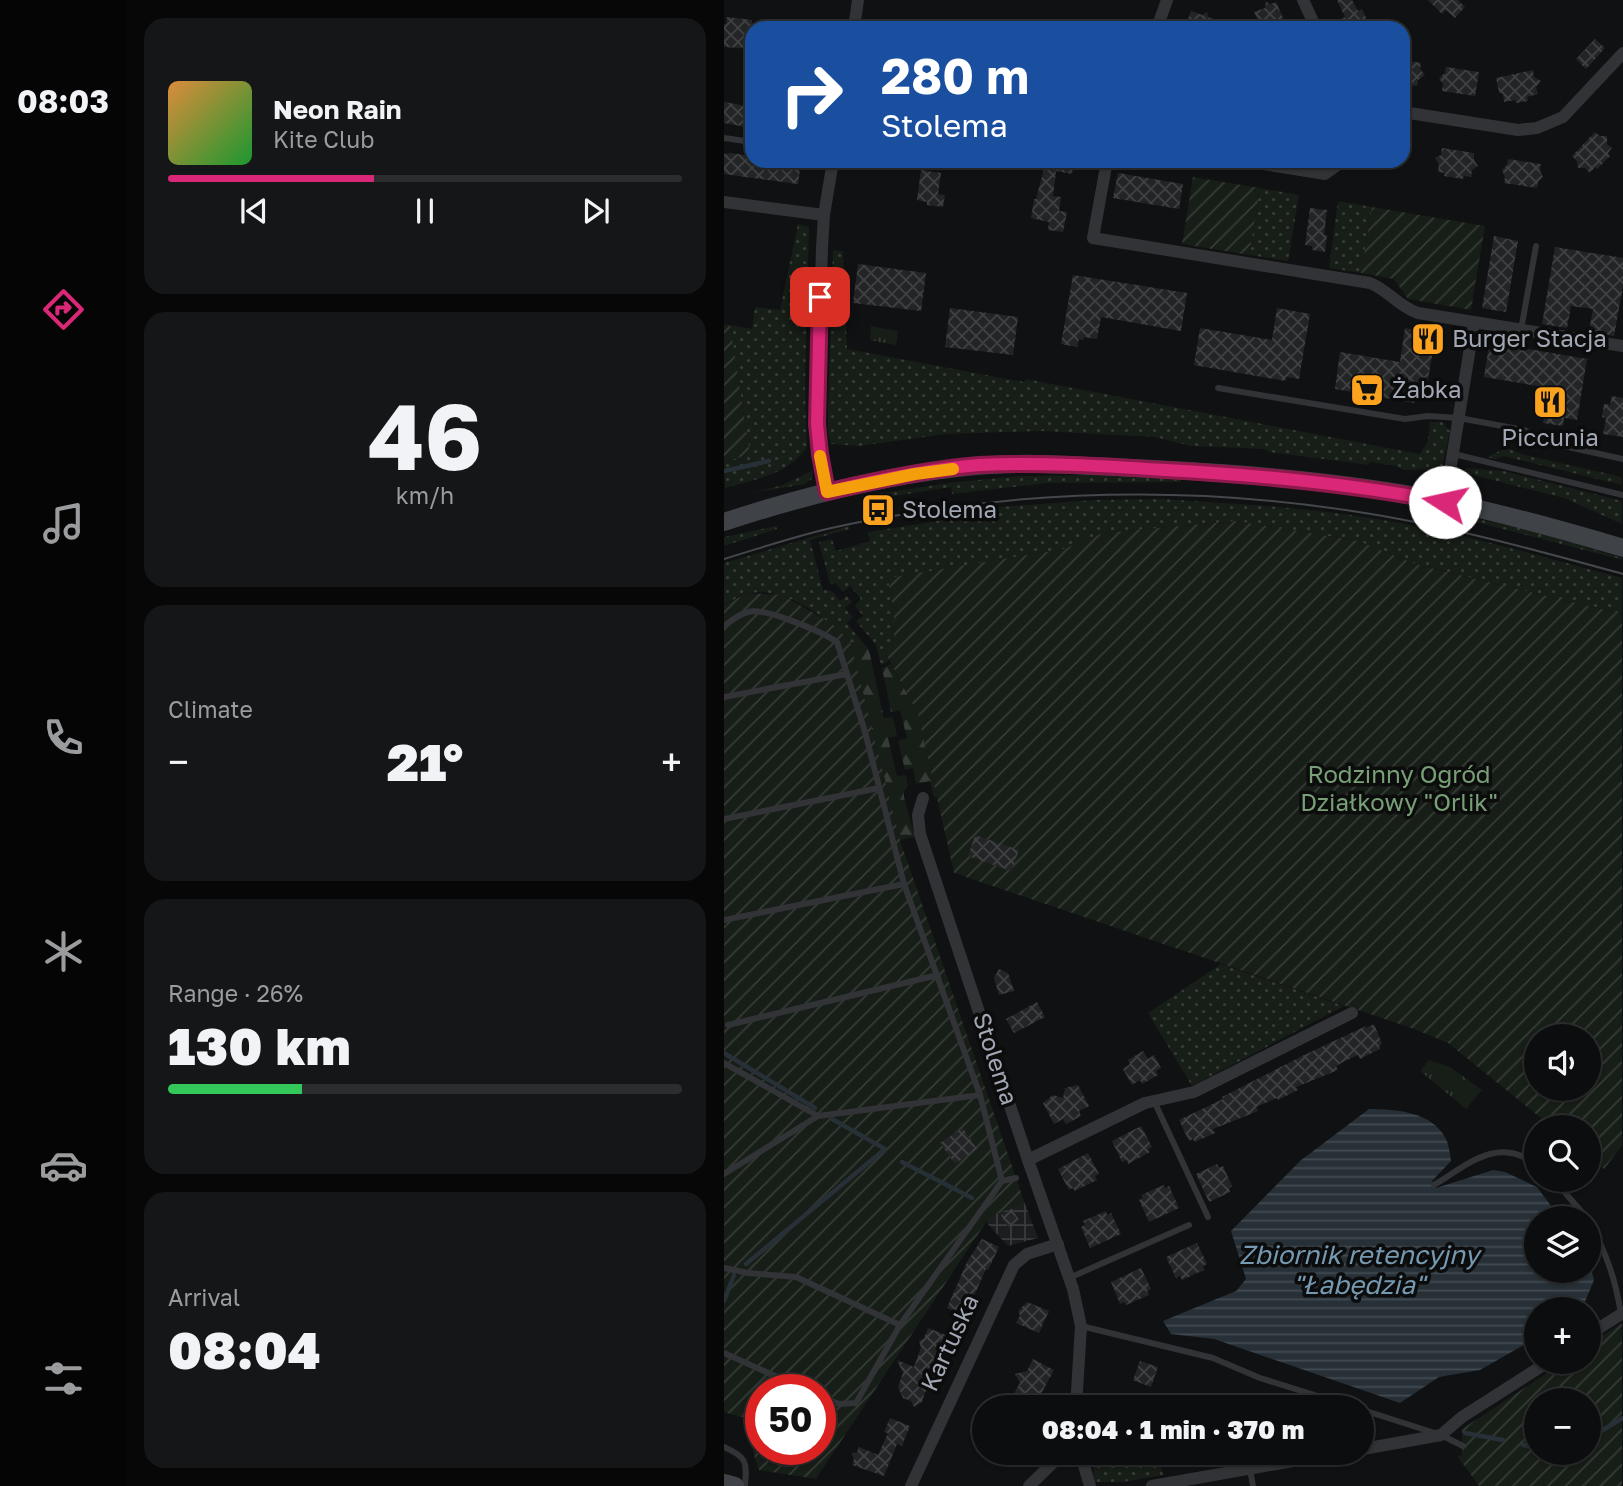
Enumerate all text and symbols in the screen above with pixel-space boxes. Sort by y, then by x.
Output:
text: 280 m [881,46,1029,105]
icon: right [766,49,857,140]
text: 08:03 [17,82,109,120]
text: Neon Rain [273,94,402,125]
text: Stolema [881,106,1008,144]
text: Kite Club [273,125,374,153]
icon: previous [235,192,273,230]
icon: pause [406,192,444,230]
icon: next [577,192,615,230]
pin [790,267,850,327]
icon: arrive [801,278,839,316]
icon: directions [39,285,88,334]
restaurant icon: Burger Stacja [1409,320,1447,358]
place label: Burger Stacja [1452,323,1607,352]
supermarket icon: Żabka [1348,371,1386,409]
place label: Żabka [1392,374,1462,403]
text: 46 [368,381,482,490]
restaurant icon: Piccunia [1531,383,1569,421]
place label: Piccunia [1501,422,1599,451]
position arrow [1408,465,1482,539]
text: km/h [396,481,454,509]
bus stop icon: Stolema [859,491,897,529]
place label: Stolema [902,494,997,523]
icon: music [39,499,88,548]
text: Climate [168,695,253,723]
icon: phone [39,713,88,762]
text: 21° [387,730,463,792]
text: − [168,739,189,784]
text: + [661,739,682,784]
park label: Rodzinny Ogród Działkowy "Orlik" [1300,759,1498,816]
icon: climate [39,927,88,976]
text: Range · 26% [168,979,303,1007]
street label: Stolema [968,1009,1025,1108]
text: 130 km [168,1014,351,1076]
map controls [1524,1024,1601,1465]
button: sound [1524,1024,1601,1101]
button: search [1524,1115,1601,1192]
icon: car [39,1141,88,1190]
button: layers [1524,1206,1601,1283]
water label: Zbiornik retencyjny "Łabędzia" [1239,1239,1482,1300]
text: Arrival [168,1283,240,1311]
street label: Kartuska [914,1289,984,1395]
button: + [1524,1297,1601,1374]
text: 08:04 [168,1318,321,1380]
icon: filters [39,1354,88,1403]
speed limit sign: 50 [745,1374,836,1465]
button: − [1524,1388,1601,1465]
text: 08:04 · 1 min · 370 m [1042,1414,1304,1445]

